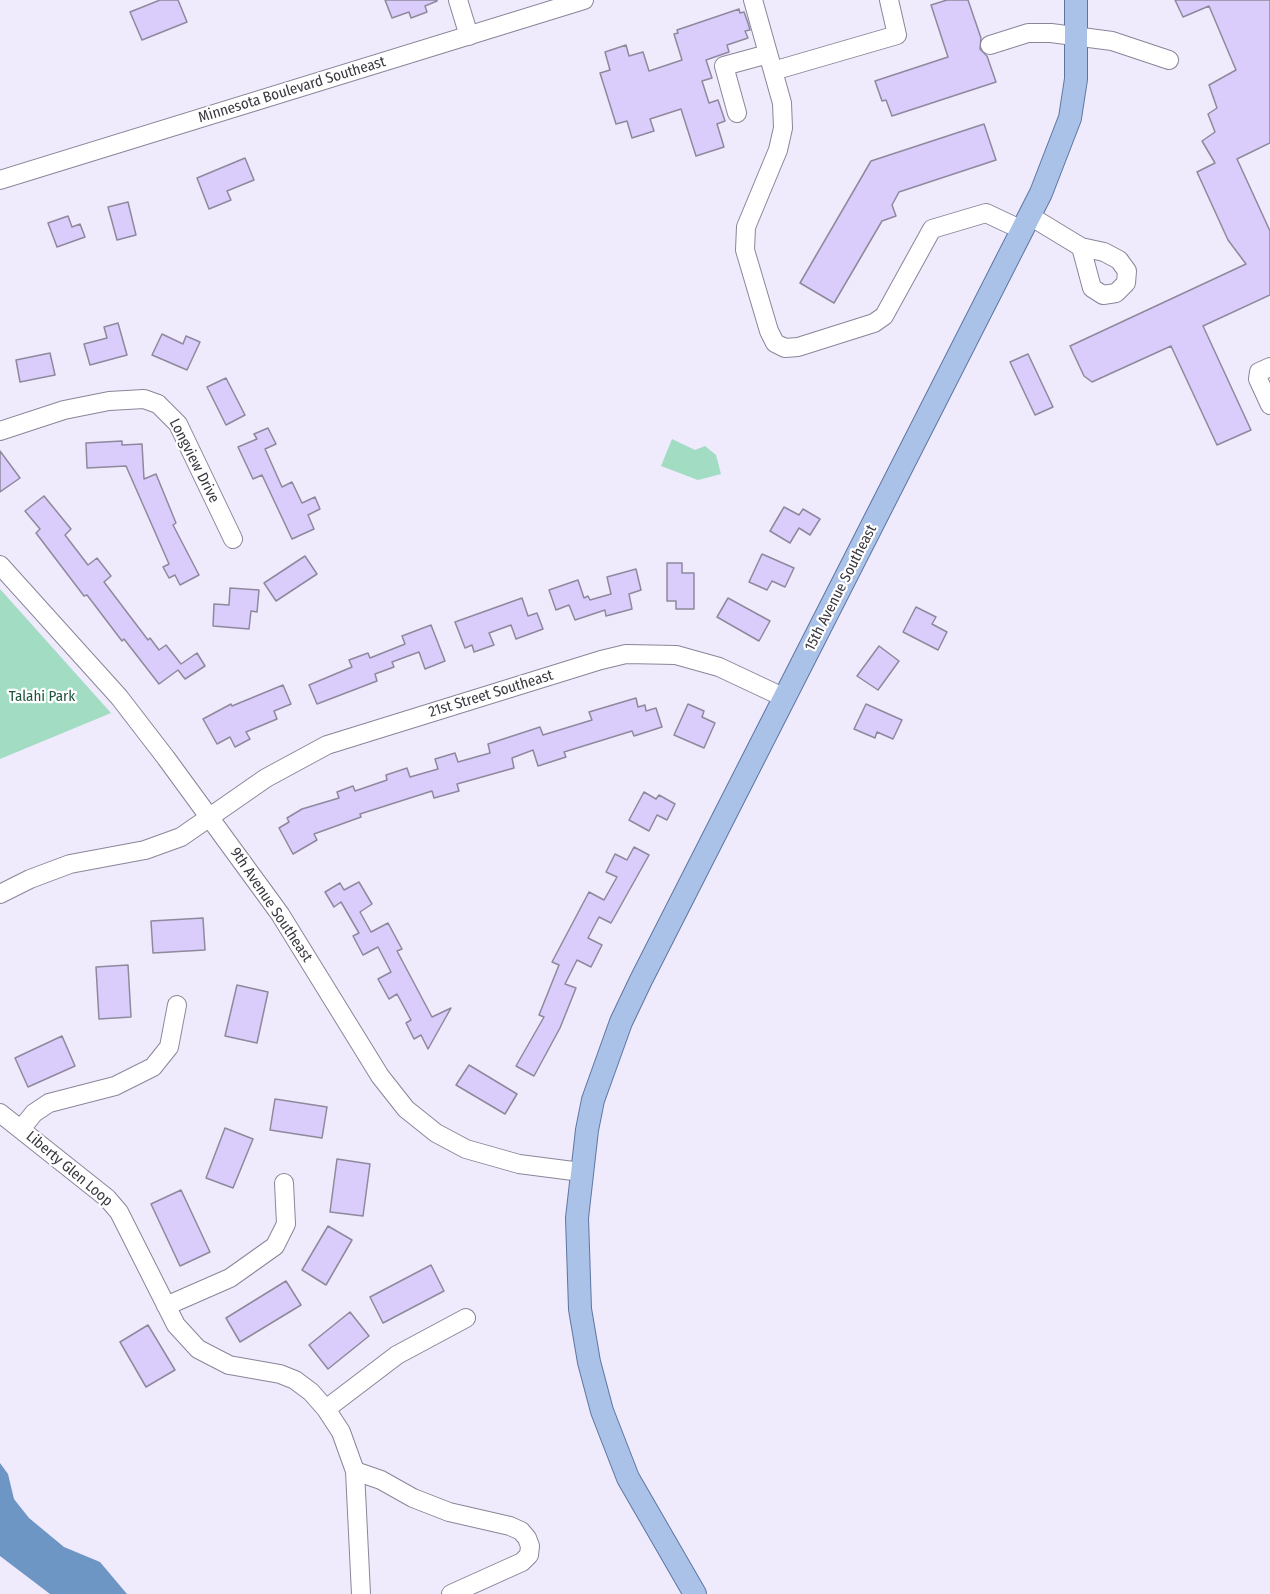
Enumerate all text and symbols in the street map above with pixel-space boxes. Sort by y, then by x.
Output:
street label: Minnesota Boulevard Southeast [196,53,388,127]
street label: Longview Drive [165,416,223,506]
street label: 15th Avenue Southeast [801,522,881,654]
street label: 21st Street Southeast [427,667,555,721]
park label: Talahi Park [9,688,75,706]
street label: 9th Avenue Southeast [226,844,316,966]
street label: Liberty Glen Loop [22,1128,116,1210]

